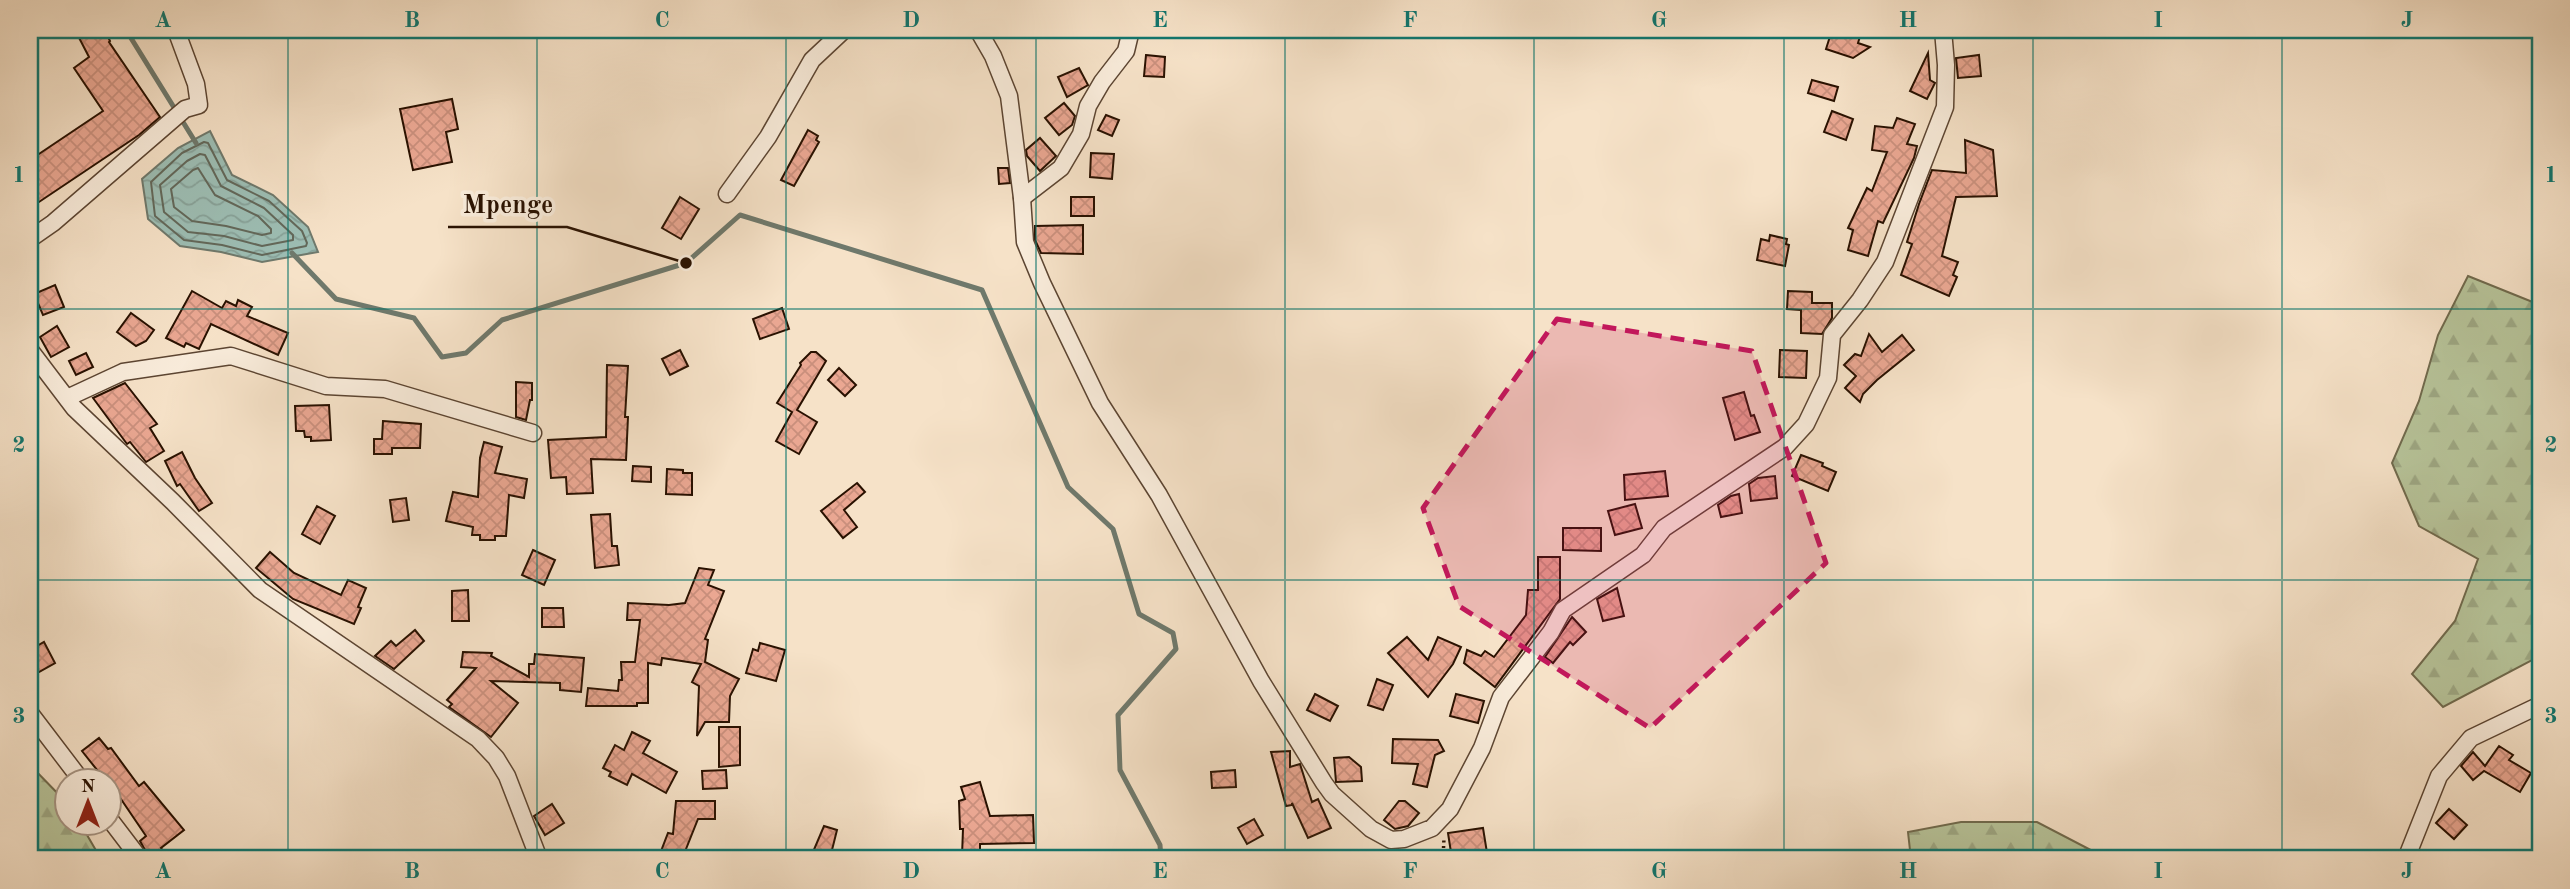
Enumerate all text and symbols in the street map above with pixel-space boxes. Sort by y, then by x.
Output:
text: A [154,9,172,32]
text: B [404,9,420,32]
text: C [654,9,670,32]
text: D [902,9,920,32]
text: E [1152,9,1168,32]
text: F [1402,9,1418,32]
text: G [1651,9,1667,32]
text: H [1899,9,1917,32]
text: I [2153,9,2163,32]
text: J [2401,9,2413,32]
text: 1 [12,164,26,187]
text: 1 [2544,164,2558,187]
callout: Mpenge [448,180,567,227]
text: Mpenge [463,193,553,219]
text: 2 [12,434,26,457]
text: 2 [2544,434,2558,457]
text: 3 [12,705,26,728]
text: 3 [2544,705,2558,728]
north arrow [52,766,122,836]
text: N [81,778,96,797]
text: A [154,860,172,883]
text: B [404,860,420,883]
text: C [654,860,670,883]
text: D [902,860,920,883]
text: E [1152,860,1168,883]
text: F [1402,860,1418,883]
text: G [1651,860,1667,883]
text: H [1899,860,1917,883]
text: I [2153,860,2163,883]
text: J [2401,860,2413,883]

